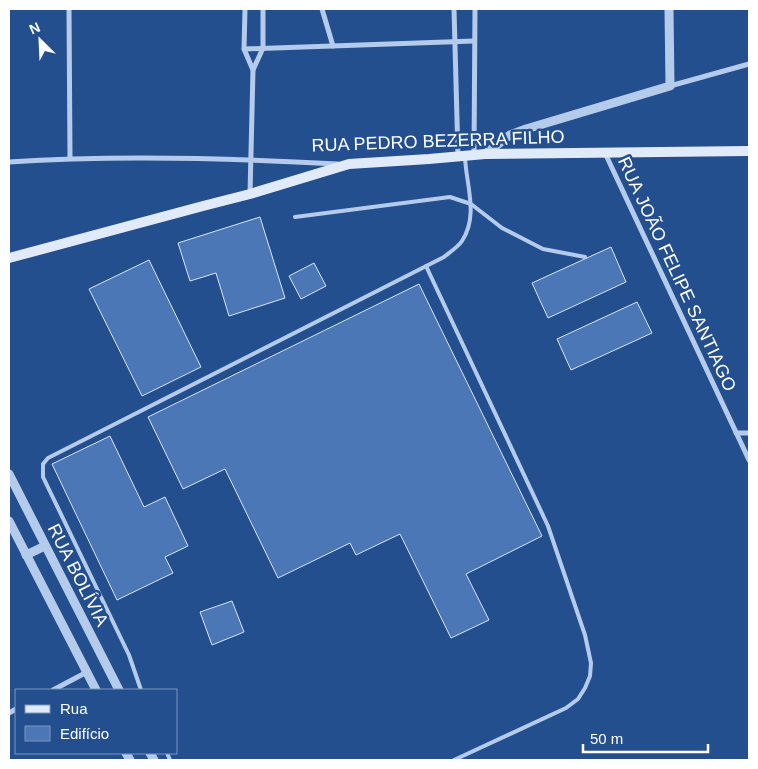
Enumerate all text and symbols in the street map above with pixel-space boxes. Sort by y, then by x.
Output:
north arrow [15,15,65,65]
text: N [27,19,43,37]
street label: RUA PEDRO BEZERRA FILHO [311,127,565,155]
street label: RUA JOÃO FELIPE SANTIAGO [614,153,741,394]
street label: RUA BOLÍVIA [44,521,112,629]
legend [15,689,178,754]
text: Rua [60,700,88,717]
scale bar [583,722,708,754]
text: Edifício [60,725,109,742]
text: 50 m [590,730,623,747]

